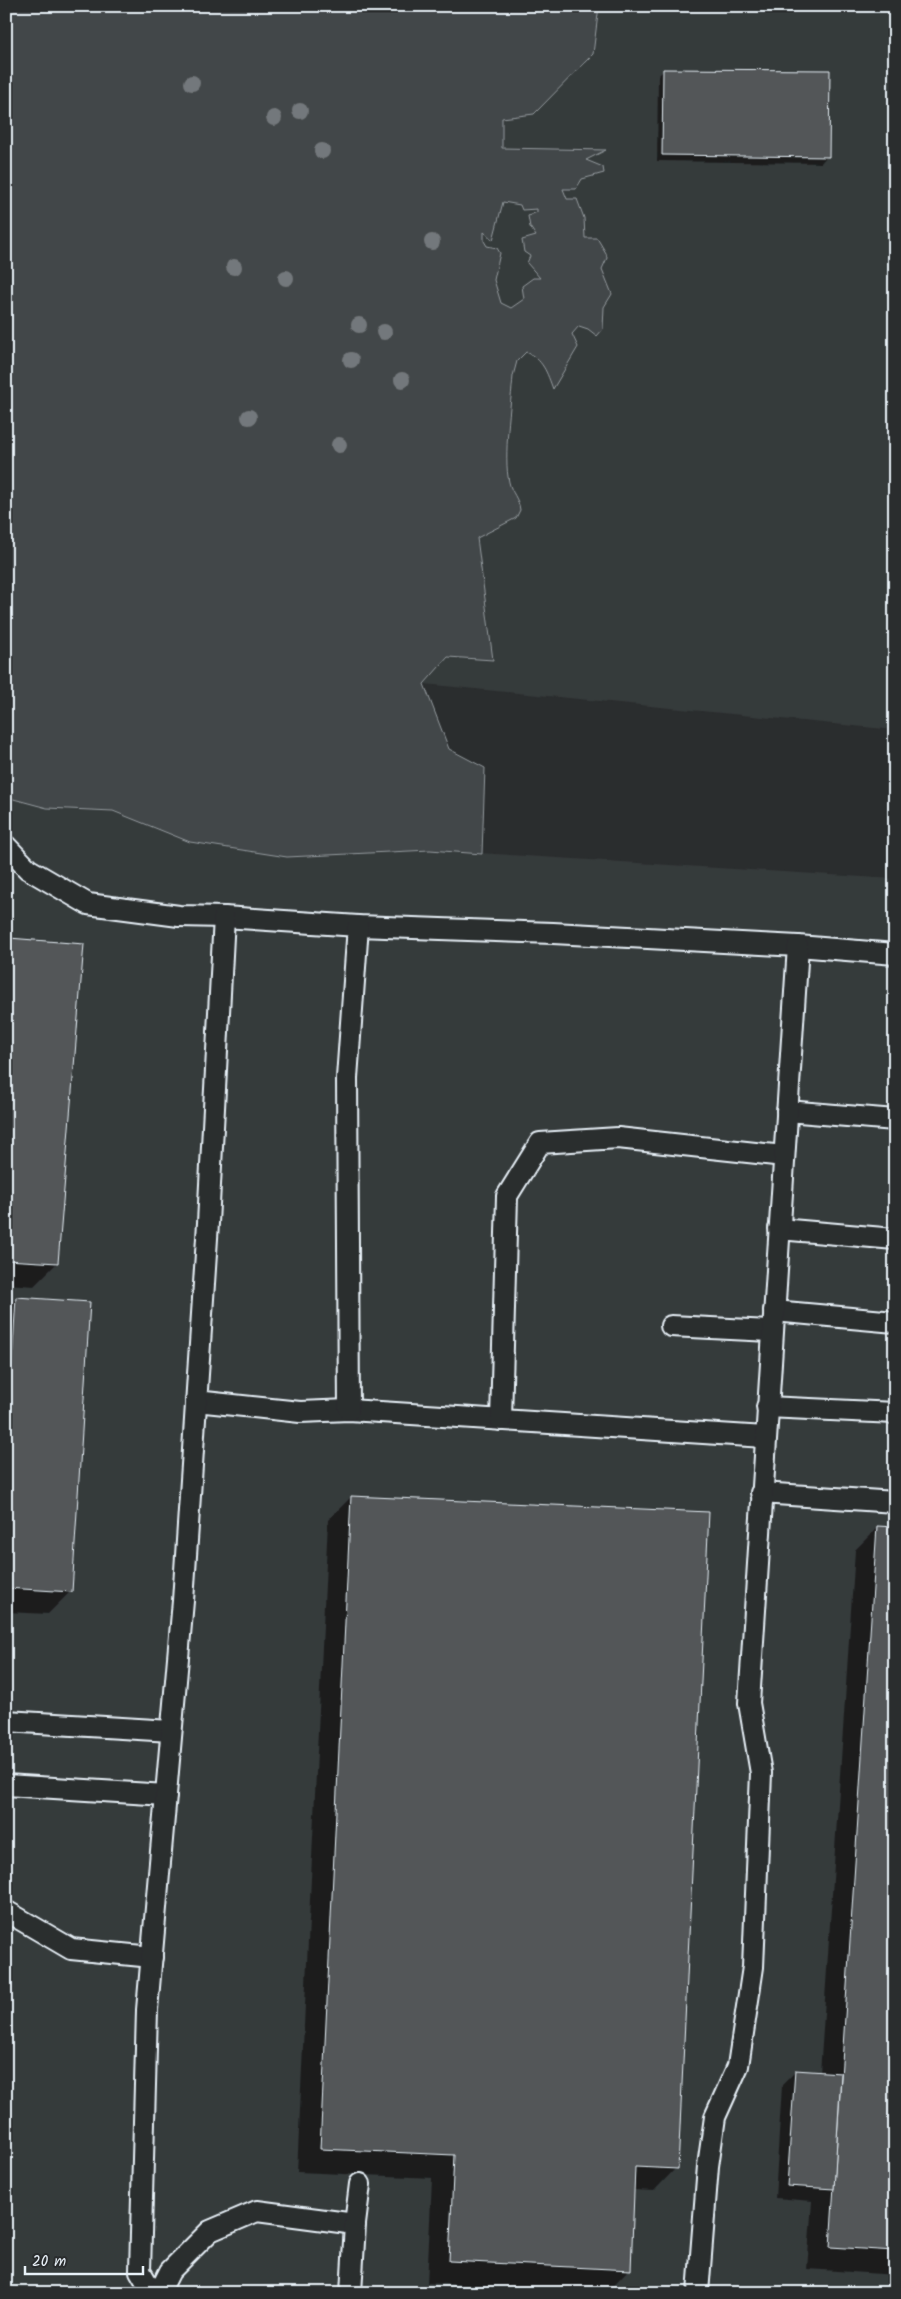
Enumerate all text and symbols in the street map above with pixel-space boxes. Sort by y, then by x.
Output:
scale bar [25,2244,142,2276]
text: 20 m [32,2250,66,2274]

